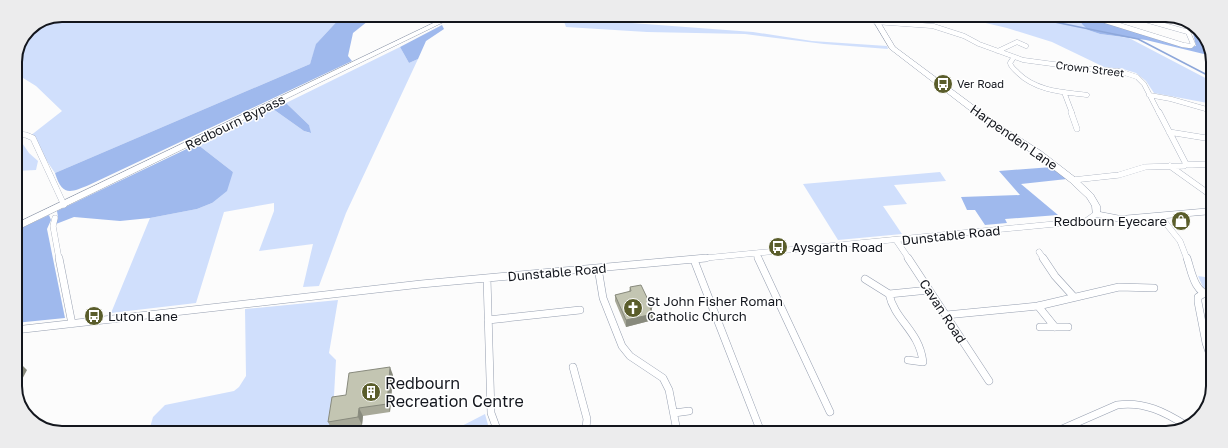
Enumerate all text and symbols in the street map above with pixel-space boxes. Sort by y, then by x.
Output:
street label: Crown Street [1055,58,1125,79]
bus stop icon: Ver Road [932,73,954,95]
place label: Ver Road [957,77,1004,90]
street label: Redbourn Bypass [182,91,288,153]
street label: Harpenden Lane [967,101,1061,173]
shop icon: Redbourn Eyecare [1170,210,1192,232]
place label: Redbourn Eyecare [1054,213,1167,229]
street label: Dunstable Road [901,222,1001,248]
bus stop icon: Aysgarth Road [767,236,789,258]
place label: Aysgarth Road [792,239,883,255]
street label: Dunstable Road [507,260,607,284]
street label: Cavan Road [916,276,970,346]
place label: St John Fisher Roman Catholic Church [647,293,783,324]
church icon: St John Fisher Roman Catholic Church [622,297,644,319]
bus stop icon: Luton Lane [83,305,105,327]
place label: Luton Lane [108,308,178,324]
place label: Redbourn Recreation Centre [385,373,524,411]
building icon: Redbourn Recreation Centre [360,381,382,403]

